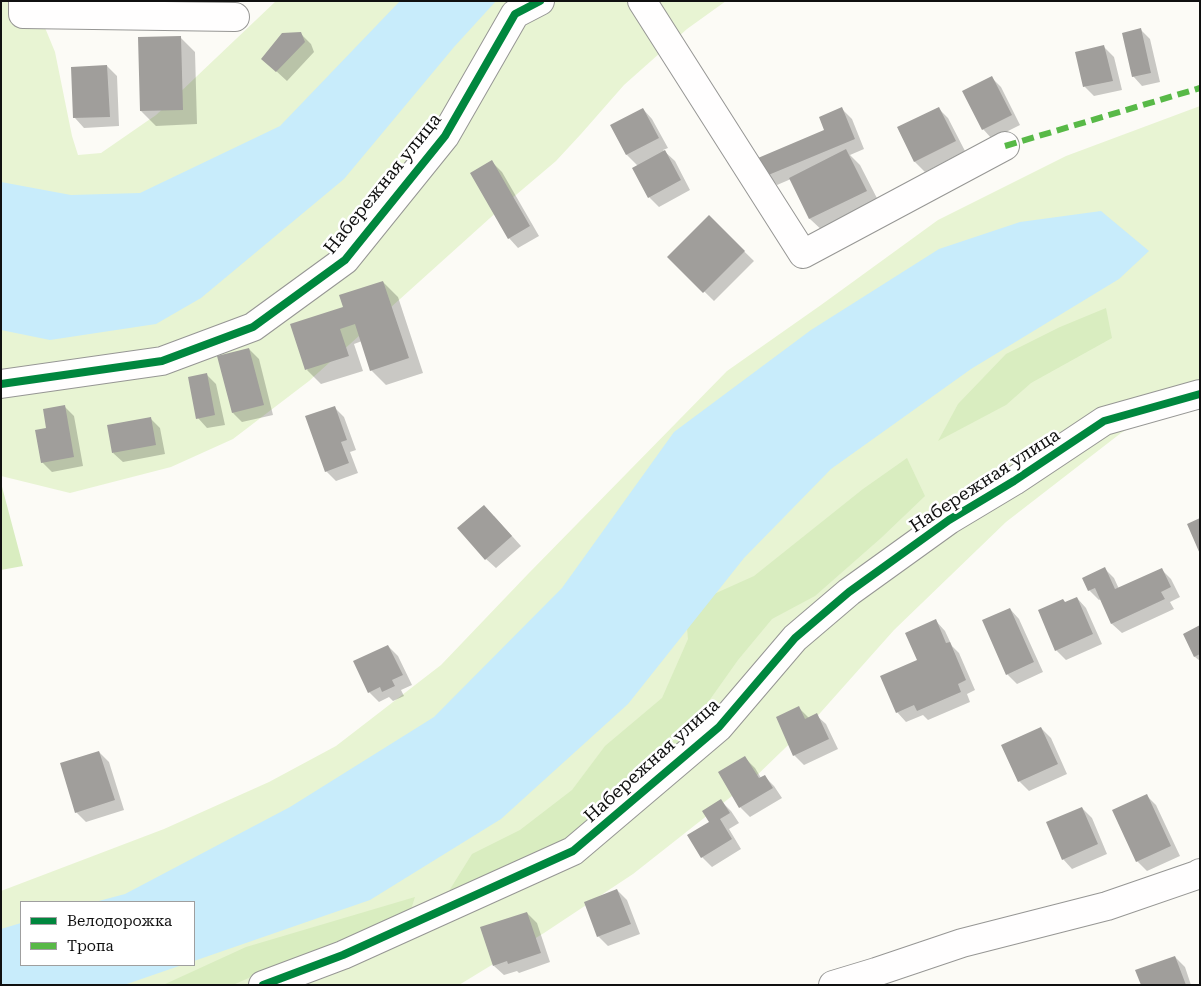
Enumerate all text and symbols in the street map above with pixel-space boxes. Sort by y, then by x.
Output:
street label: Набережная улица [320,109,446,259]
street label: Набережная улица [906,424,1064,538]
street label: Набережная улица [580,695,724,827]
legend [20,901,195,966]
text: Велодорожка [67,912,172,930]
text: Тропа [67,937,114,955]

